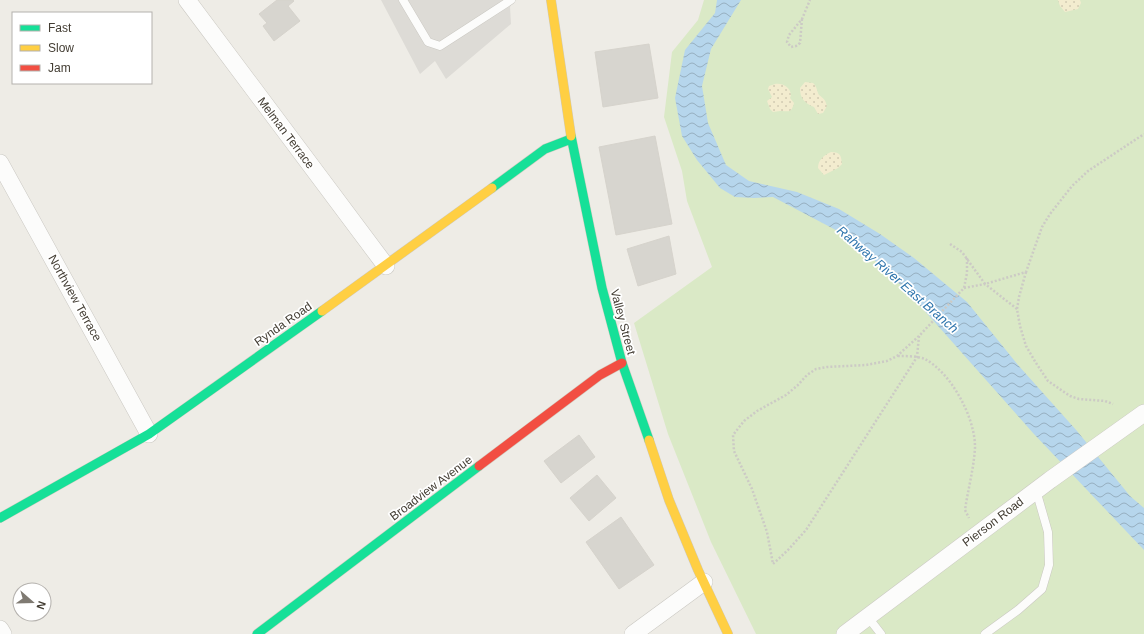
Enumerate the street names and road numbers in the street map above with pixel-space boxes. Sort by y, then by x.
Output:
street label: Melman Terrace [255,95,318,172]
street label: Northview Terrace [45,252,105,344]
street label: Valley Street [608,288,639,357]
street label: Rynda Road [252,299,314,349]
street label: Broadview Avenue [387,452,475,523]
street label: Pierson Road [960,495,1026,549]

